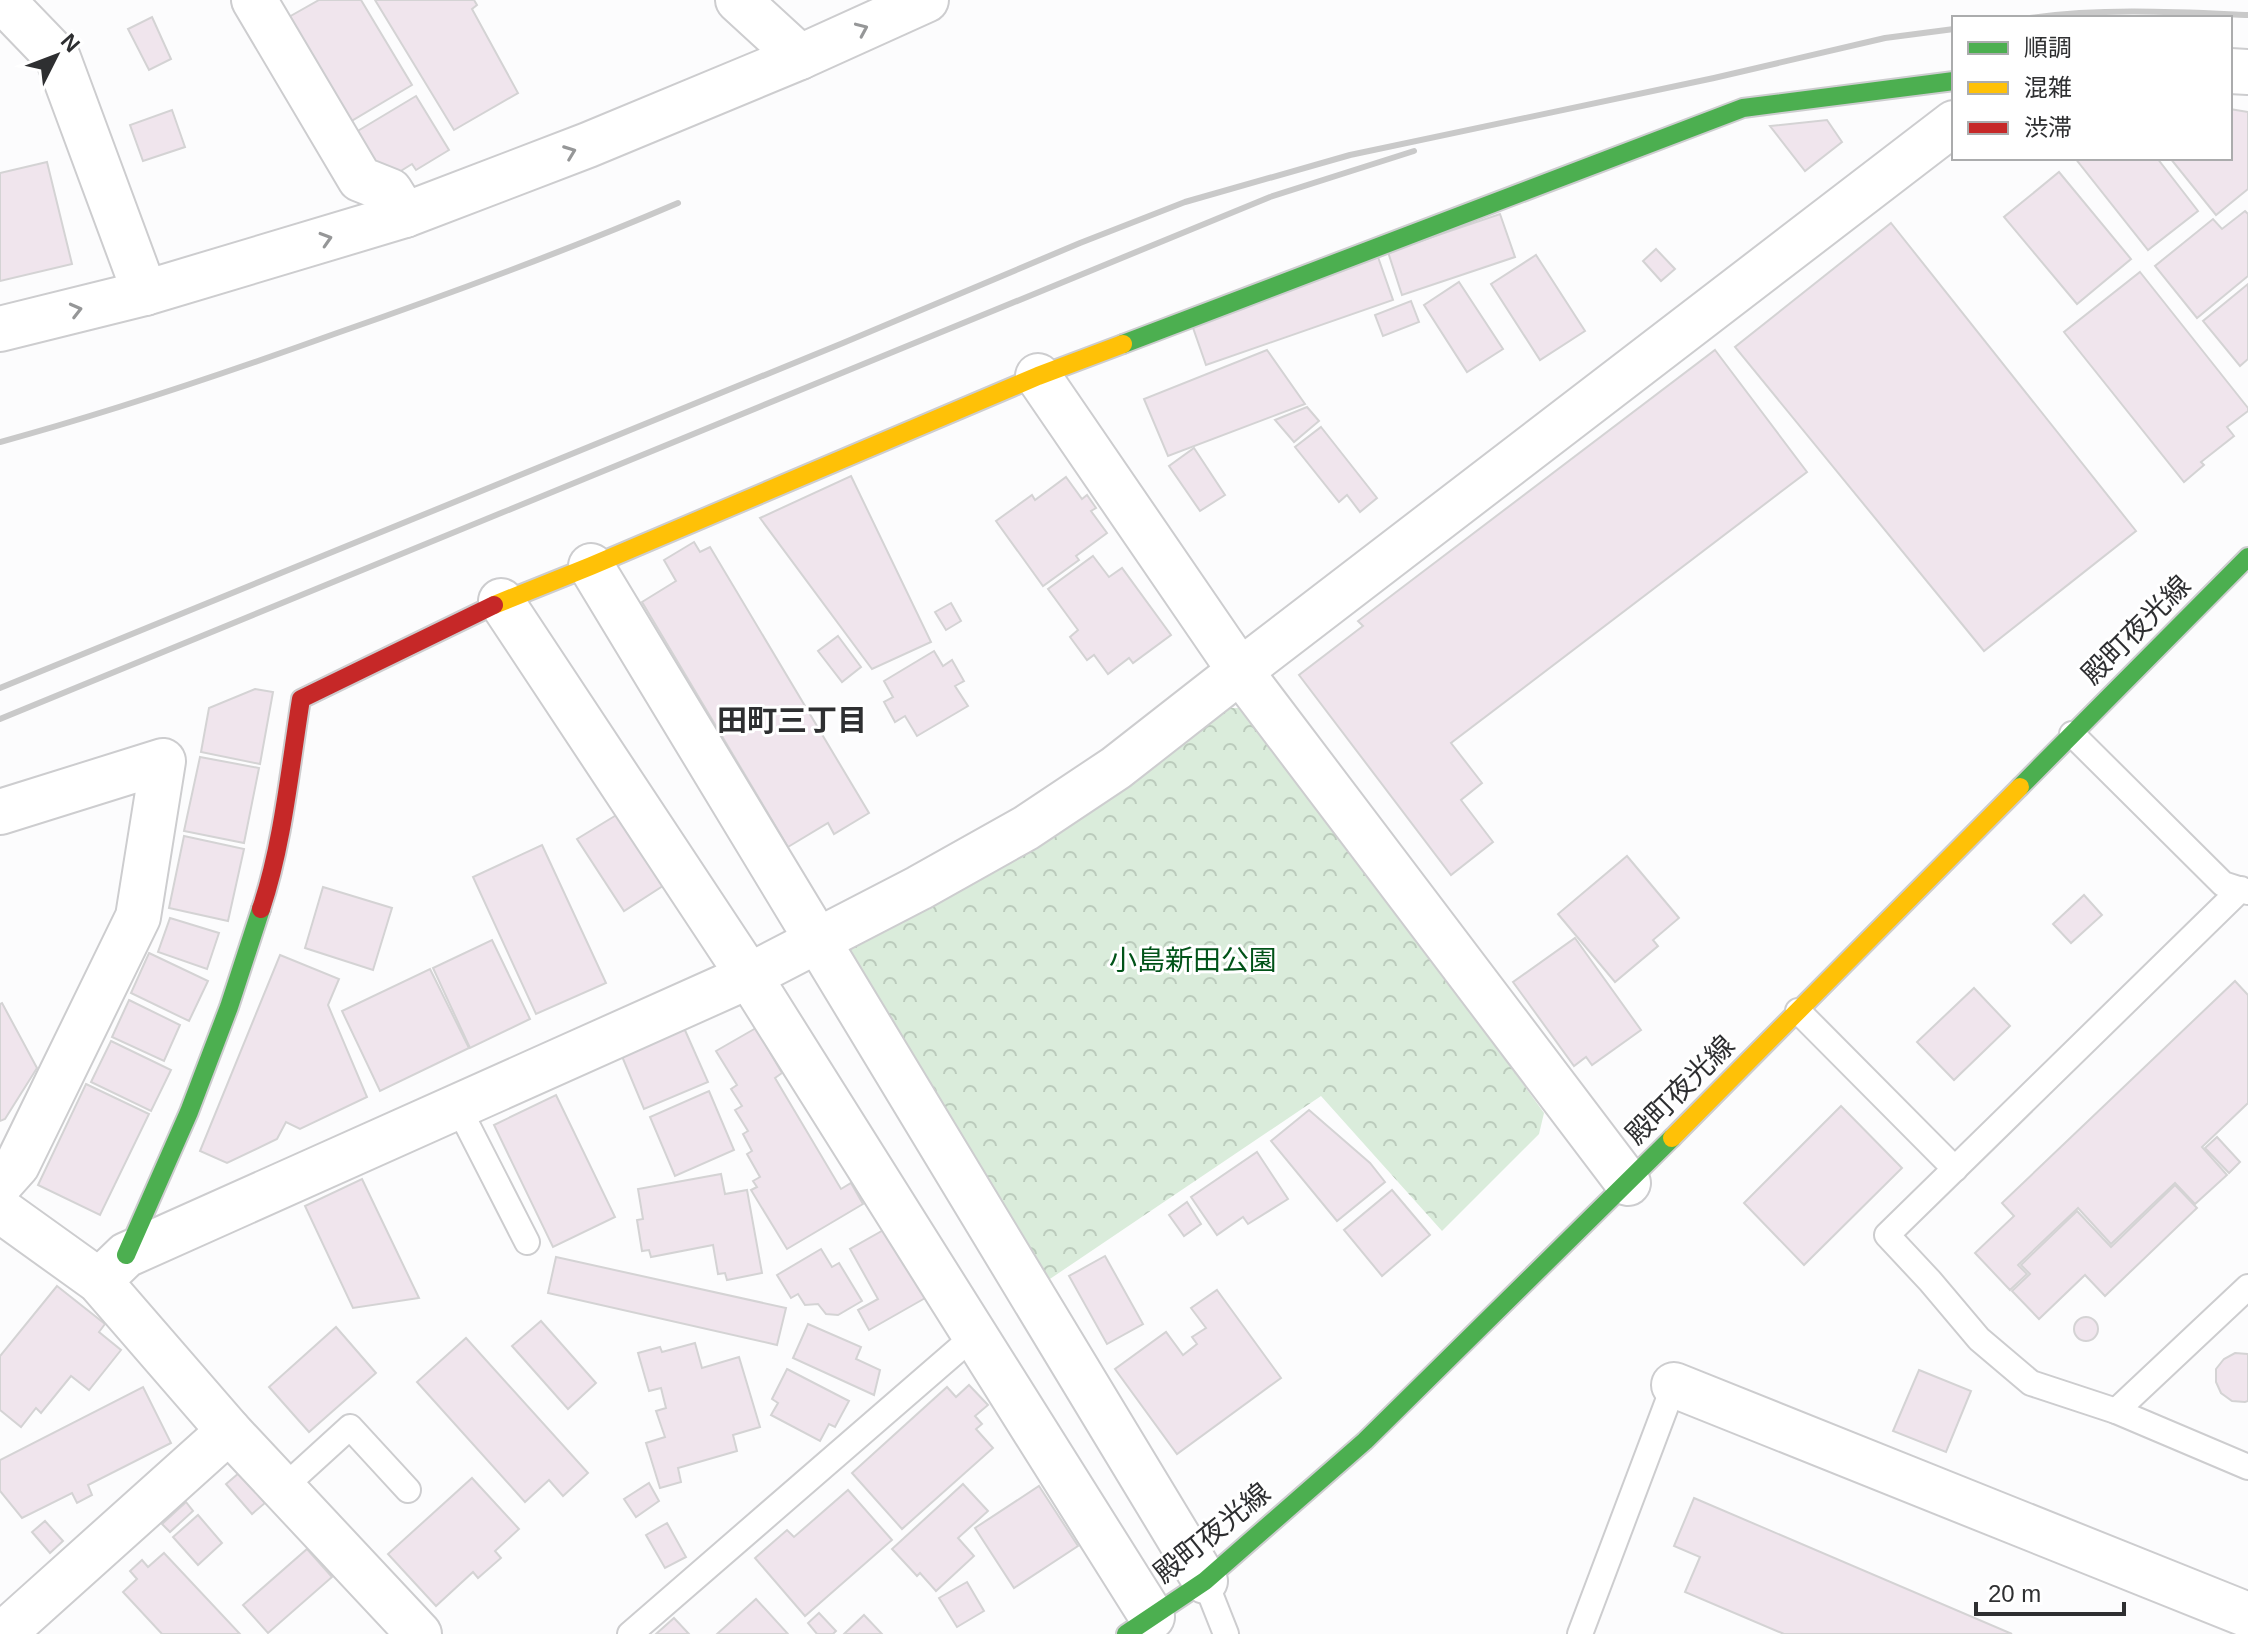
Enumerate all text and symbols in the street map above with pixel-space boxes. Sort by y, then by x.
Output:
north arrow [16,16,96,96]
legend [1952,16,2232,160]
one-way arrow [853,23,868,39]
text: N [56,29,85,57]
text: 順調 [2024,34,2072,61]
text: 混雑 [2024,74,2072,101]
text: 渋滞 [2024,114,2072,141]
one-way arrow [562,145,576,162]
one-way arrow [318,232,332,248]
one-way arrow [68,303,82,320]
street label: 殿町夜光線 [2076,570,2196,690]
district label: 田町三丁目 [717,704,867,737]
park label: 小島新田公園 [1109,945,1277,976]
street label: 殿町夜光線 [1620,1030,1740,1150]
street label: 殿町夜光線 [1148,1477,1276,1589]
scale bar [1976,1566,2124,1616]
text: 20 m [1988,1580,2041,1607]

